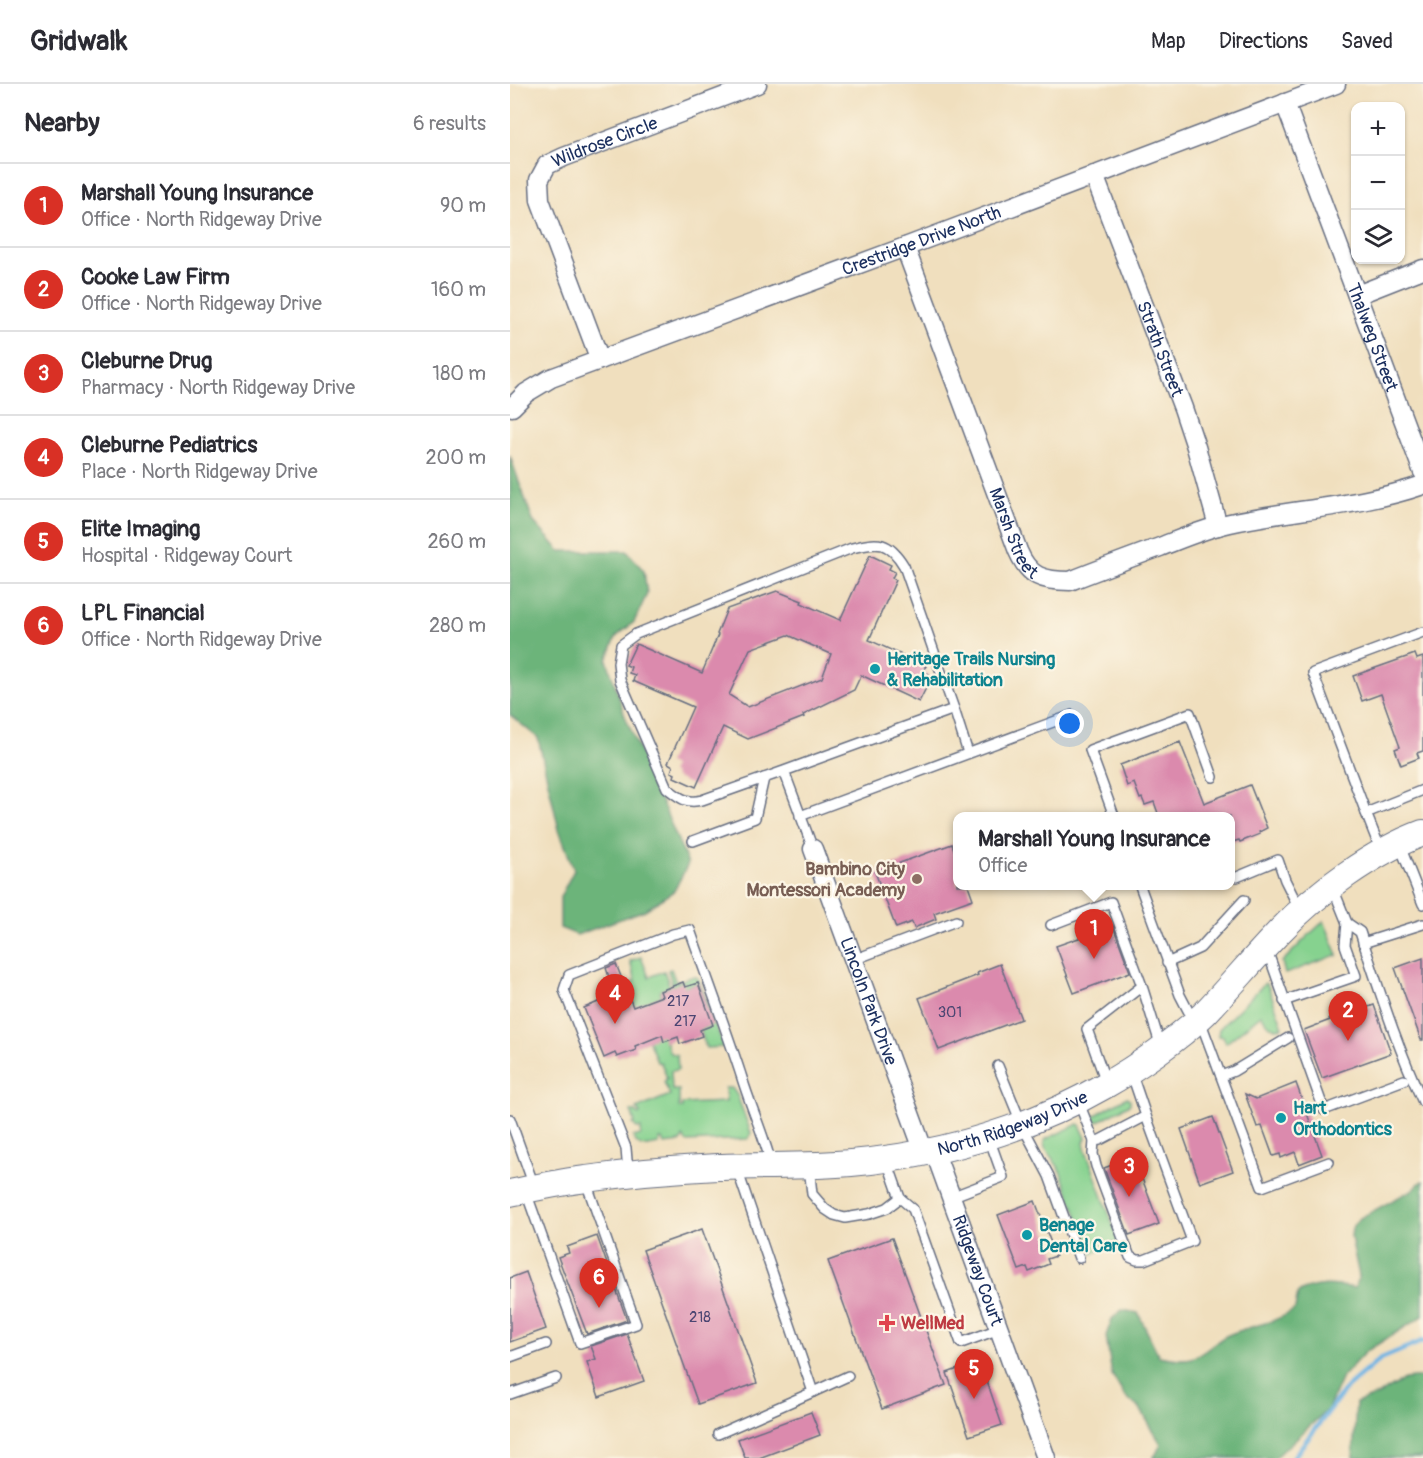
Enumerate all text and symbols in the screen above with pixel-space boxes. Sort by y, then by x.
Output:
text: Gridwalk [30,24,128,59]
text: Map [1151,28,1186,55]
text: Directions [1219,28,1308,55]
text: Saved [1341,28,1393,55]
map controls [1351,102,1405,264]
button: + [1351,102,1405,156]
text: Nearby [24,107,100,139]
text: 6 results [413,111,486,136]
street label: Wildrose Circle [548,111,661,173]
button: − [1351,156,1405,210]
text: Marshall Young Insurance [81,179,313,207]
text: 1 [40,193,47,218]
text: 90 m [440,193,486,218]
street label: Crestridge Drive North [839,200,1004,281]
text: Office · North Ridgeway Drive [81,207,322,232]
button: layers [1351,210,1405,264]
text: Cooke Law Firm [81,263,230,291]
text: 2 [38,277,49,302]
text: 160 m [431,277,486,302]
street label: Thalweg Street [1342,280,1404,395]
text: Office · North Ridgeway Drive [81,291,322,316]
street label: Strath Street [1132,298,1189,401]
text: Cleburne Drug [81,347,212,375]
text: 3 [38,361,49,386]
text: 180 m [432,361,486,386]
text: Pharmacy · North Ridgeway Drive [81,375,355,400]
text: Cleburne Pediatrics [81,431,257,459]
text: 4 [38,445,49,470]
text: 200 m [425,445,486,470]
text: Place · North Ridgeway Drive [81,459,318,484]
street label: Marsh Street [984,484,1043,584]
text: Elite Imaging [81,515,200,543]
text: 5 [38,529,49,554]
text: 260 m [427,529,486,554]
text: Hospital · Ridgeway Court [81,543,292,568]
text: LPL Financial [81,599,205,627]
text: 6 [38,613,49,638]
text: 280 m [429,613,486,638]
text: Office · North Ridgeway Drive [81,627,322,652]
place label: Heritage Trails Nursing & Rehabilitation [887,648,1055,692]
marker: Heritage Trails Nursing & Rehabilitation [868,662,882,676]
your location [1055,709,1084,738]
popup [953,812,1235,890]
text: Marshall Young Insurance [978,825,1210,853]
text: Office [978,853,1027,878]
place label: Bambino City Montessori Academy [747,858,905,902]
marker: Bambino City Montessori Academy [910,872,924,886]
pin: 1 [1074,910,1114,959]
street label: Lincoln Park Drive [835,934,903,1068]
pin: 4 [596,974,634,1024]
house number: 217 [667,992,689,1011]
pin: 2 [1328,992,1368,1041]
house number: 301 [938,1003,962,1022]
house number: 217 [674,1012,696,1031]
street label: North Ridgeway Drive [935,1085,1092,1161]
place label: Hart Orthodontics [1293,1097,1393,1141]
marker: Hart Orthodontics [1274,1111,1288,1125]
pin: 3 [1110,1148,1148,1197]
street label: Ridgeway Court [947,1212,1009,1329]
place label: Benage Dental Care [1039,1214,1128,1258]
marker: Benage Dental Care [1020,1228,1034,1242]
pin: 6 [580,1258,619,1308]
house number: 218 [689,1308,711,1327]
place label: WellMed [901,1312,965,1335]
marker: WellMed [878,1314,896,1332]
pin: 5 [954,1350,994,1399]

